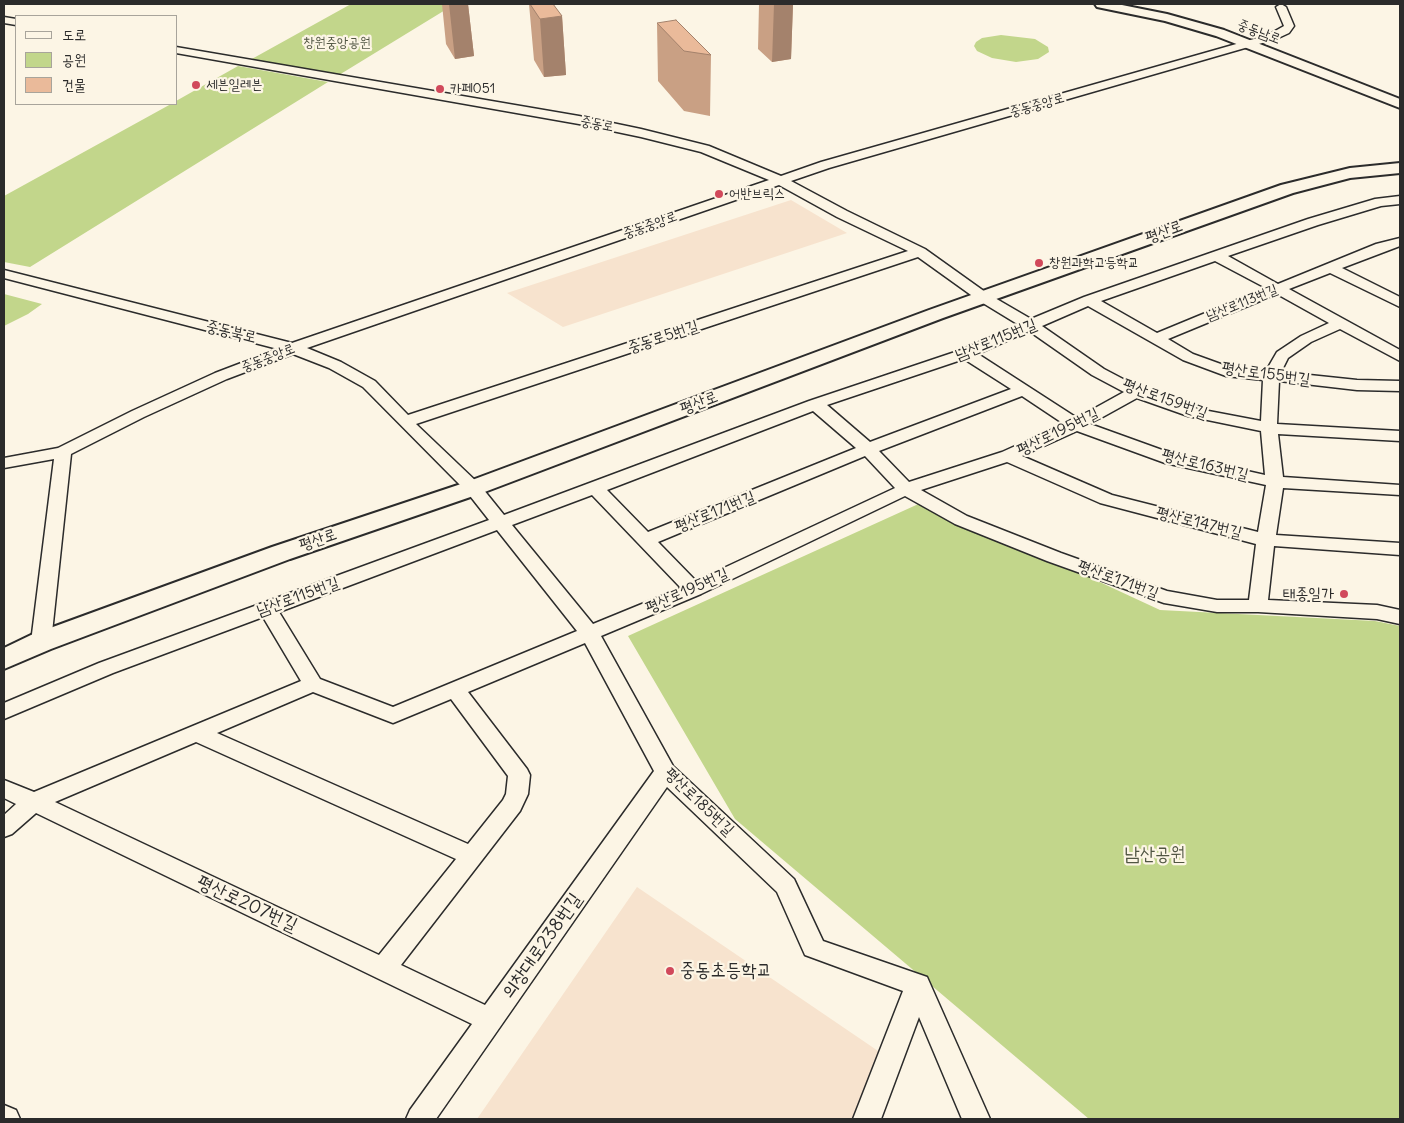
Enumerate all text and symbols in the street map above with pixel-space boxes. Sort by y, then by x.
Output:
legend [15,15,178,105]
street label: 중동남로 [1235,16,1283,48]
text: 도로 [62,25,86,44]
park label: 창원중앙공원 [303,35,371,51]
text: 공원 [62,50,86,69]
text: 건물 [62,75,86,94]
place label: 세븐일레븐 [206,77,262,93]
marker: 세븐일레븐 [190,79,202,91]
place label: 카페051 [450,81,495,97]
marker: 카페051 [434,83,446,95]
street label: 중동중앙로 [1008,89,1066,121]
street label: 중동로 [579,113,615,135]
place label: 어반브릭스 [729,186,785,202]
marker: 어반브릭스 [713,188,725,200]
street label: 중동중앙로 [621,208,679,242]
street label: 평산로 [1143,216,1185,248]
place label: 창원과학고등학교 [1049,255,1139,271]
marker: 창원과학고등학교 [1033,257,1045,269]
street label: 남산로113번길 [1204,281,1280,325]
street label: 남산로115번길 [952,315,1040,365]
street label: 중동북로 [204,316,258,348]
street label: 중동로5번길 [625,317,701,357]
street label: 중동중앙로 [239,340,297,376]
street label: 평산로155번길 [1221,358,1311,390]
street label: 평산로159번길 [1120,375,1210,423]
street label: 평산로 [678,387,720,419]
street label: 평산로195번길 [1014,404,1102,460]
street label: 평산로163번길 [1159,445,1251,485]
street label: 평산로171번길 [672,487,758,537]
street label: 평산로147번길 [1154,503,1244,543]
street label: 평산로 [297,525,339,555]
street label: 평산로171번길 [1075,556,1161,604]
street label: 평산로195번길 [642,564,732,618]
street label: 남산로115번길 [254,573,342,621]
place label: 태종일가 [1282,584,1334,604]
marker: 태종일가 [1338,588,1350,600]
street label: 평산로185번길 [660,764,738,840]
park label: 남산공원 [1124,844,1186,866]
street label: 평산로207번길 [193,871,301,937]
street label: 의창대로238번길 [497,889,587,1003]
place label: 중동초등학교 [680,960,772,982]
marker: 중동초등학교 [664,965,676,977]

